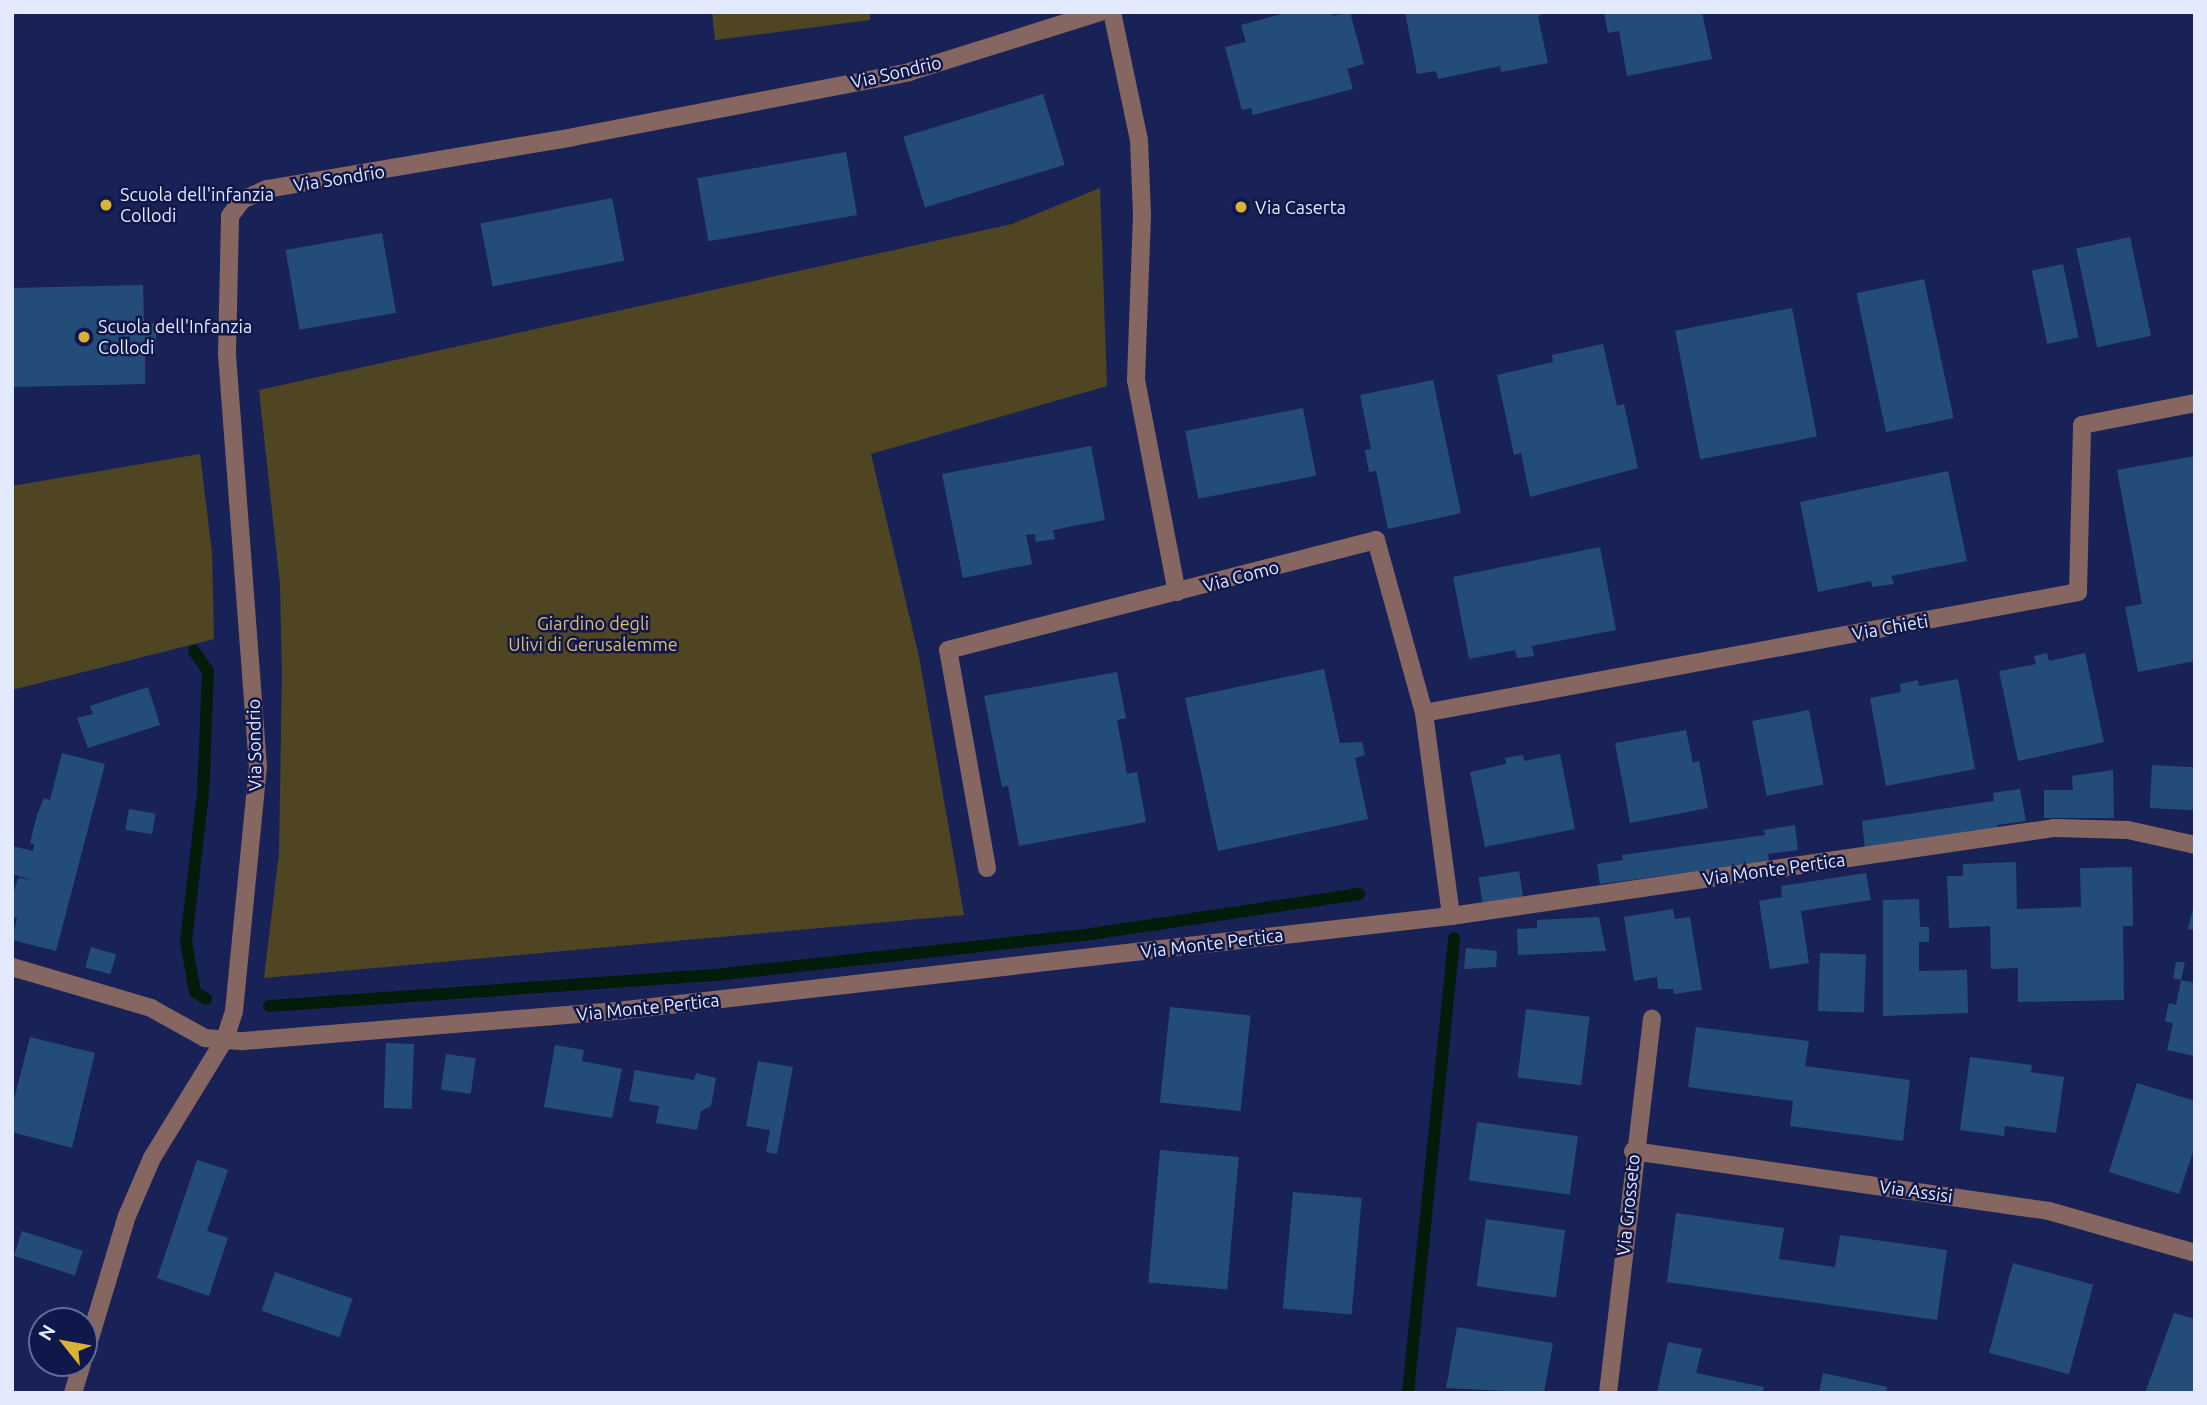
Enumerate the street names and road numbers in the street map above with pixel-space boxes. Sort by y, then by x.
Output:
street label: Via Sondrio [849,51,943,93]
street label: Via Sondrio [292,160,386,196]
street label: Via Como [1201,556,1281,596]
street label: Via Chieti [1850,610,1930,644]
street label: Via Sondrio [242,699,266,791]
street label: Via Monte Pertica [1701,848,1847,890]
street label: Via Monte Pertica [1139,924,1285,962]
street label: Via Monte Pertica [576,989,720,1025]
street label: Via Grosseto [1612,1153,1644,1257]
street label: Via Assisi [1878,1175,1954,1207]

